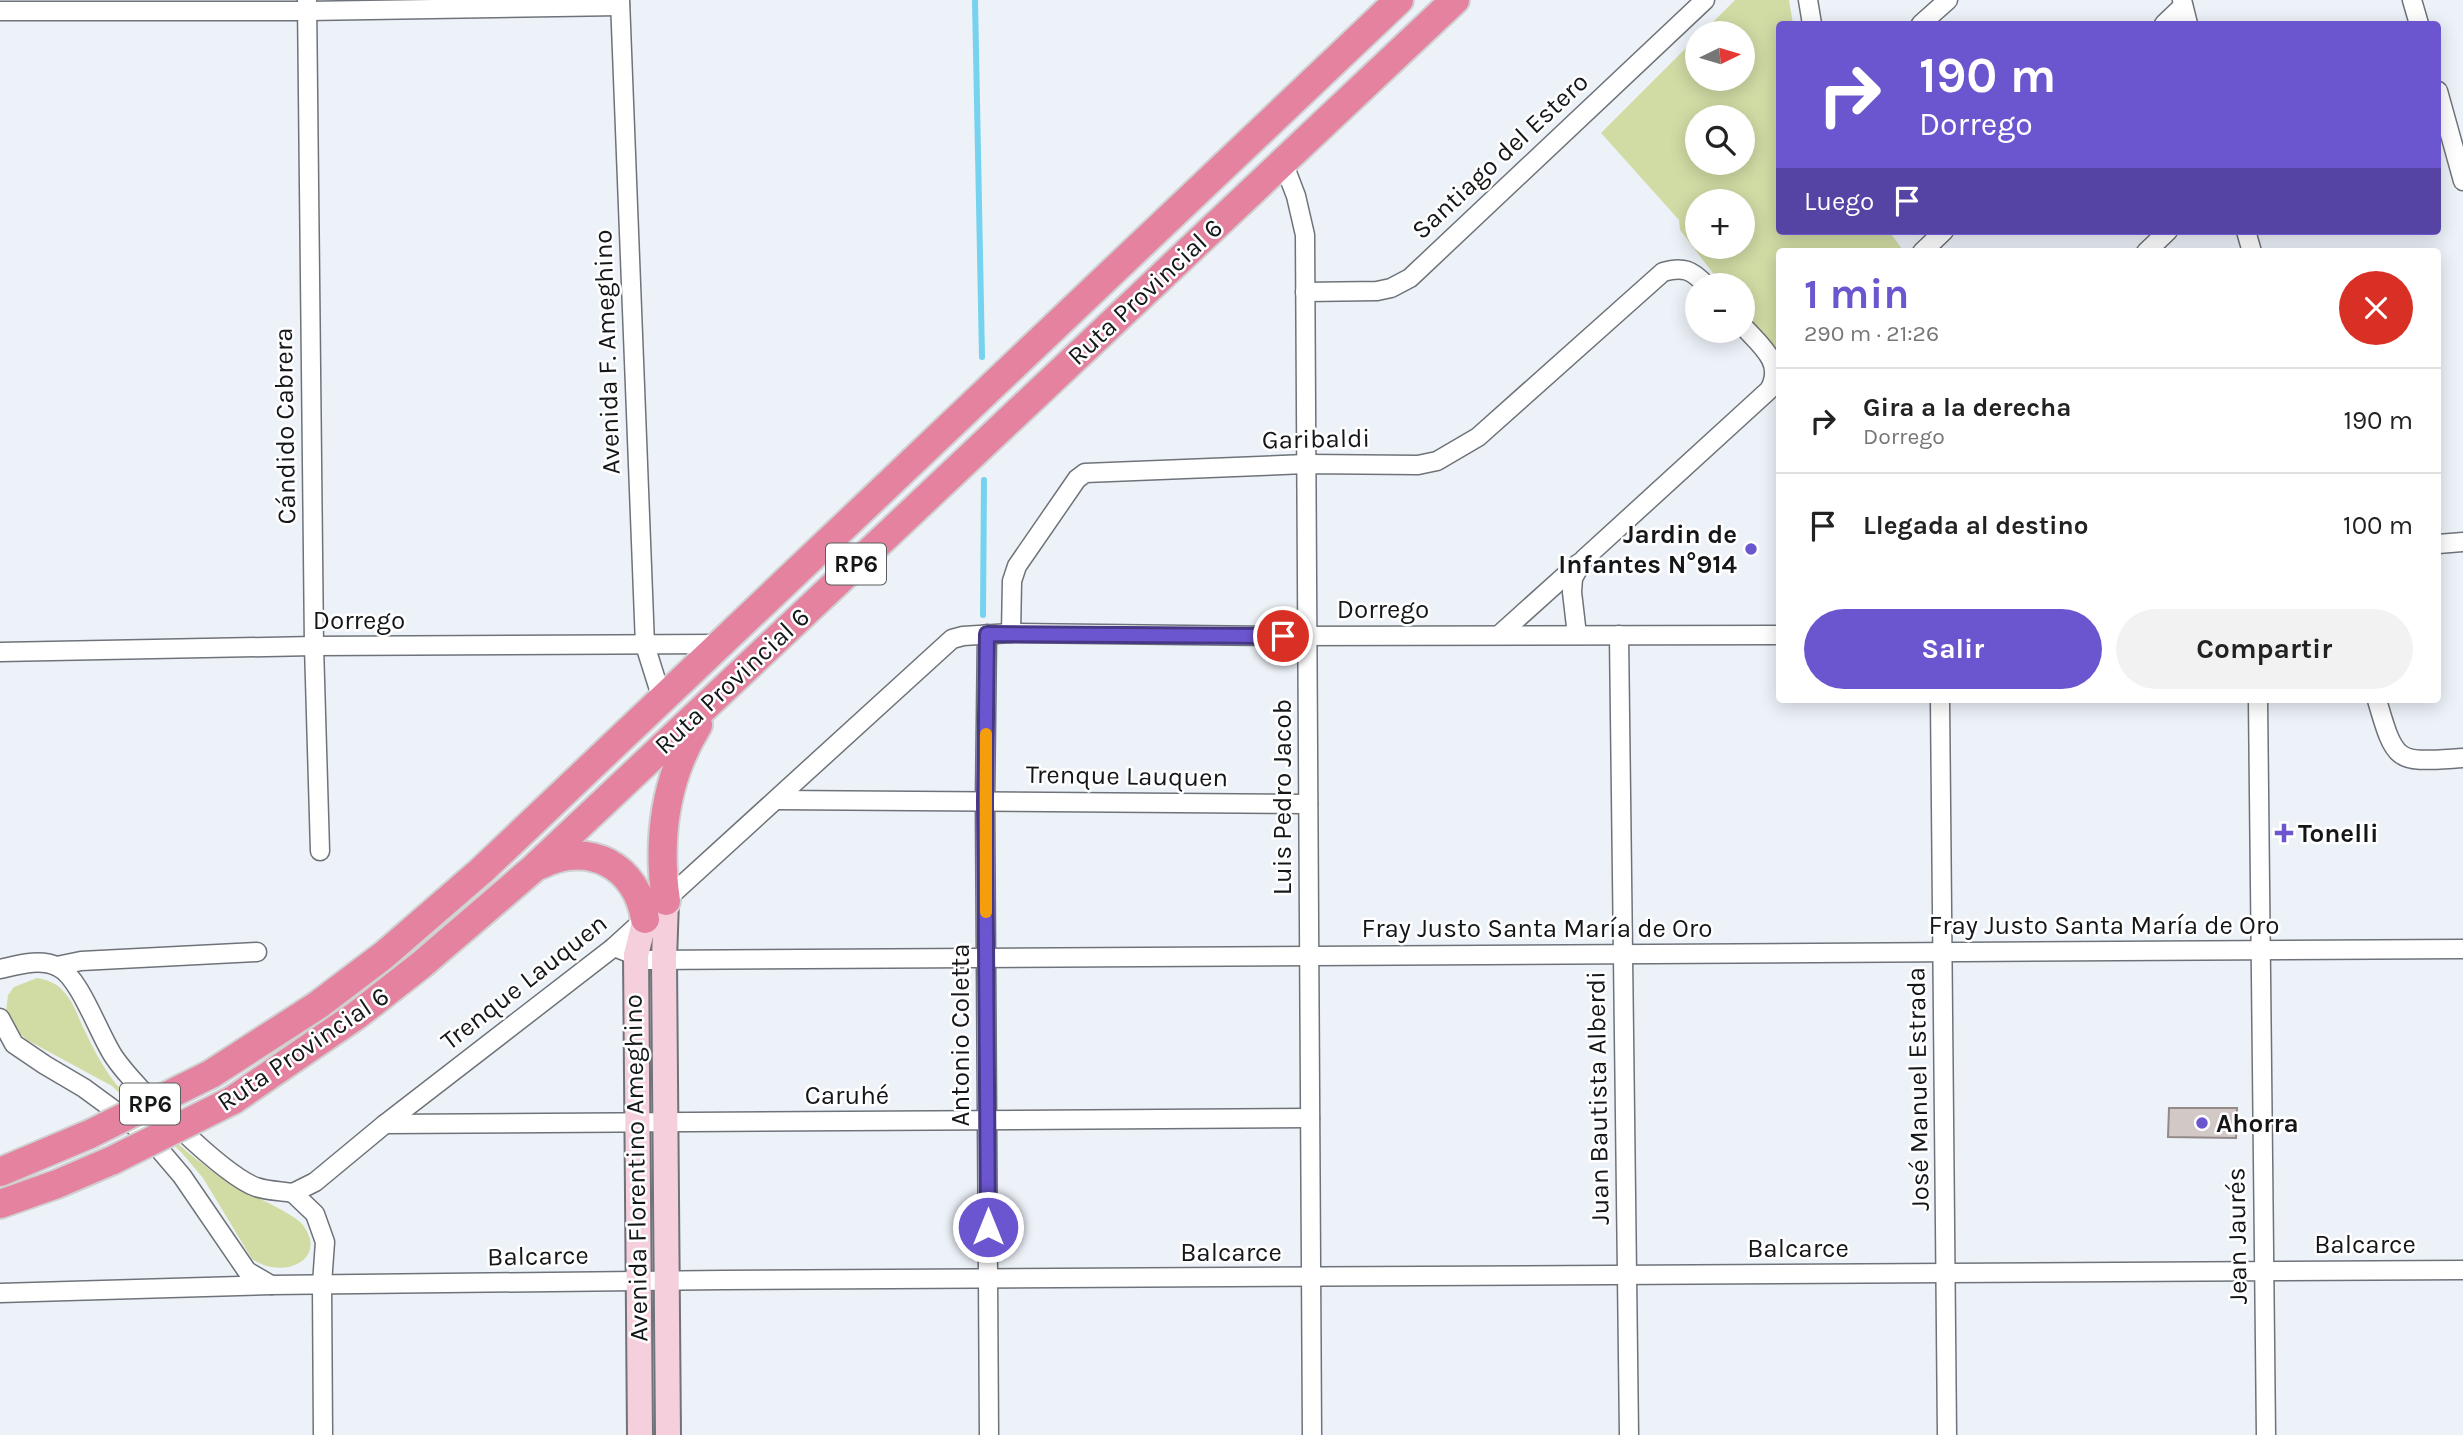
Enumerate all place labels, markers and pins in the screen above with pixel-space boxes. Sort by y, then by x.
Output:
place label: Jardin de Infantes N°914 [1558,519,1738,580]
marker: Jardin de Infantes N°914 [1743,541,1759,557]
pin [1253,606,1313,666]
place label: Tonelli [2298,818,2379,849]
marker: Tonelli [2276,825,2292,841]
place label: Ahorra [2216,1108,2299,1139]
marker: Ahorra [2194,1115,2210,1131]

